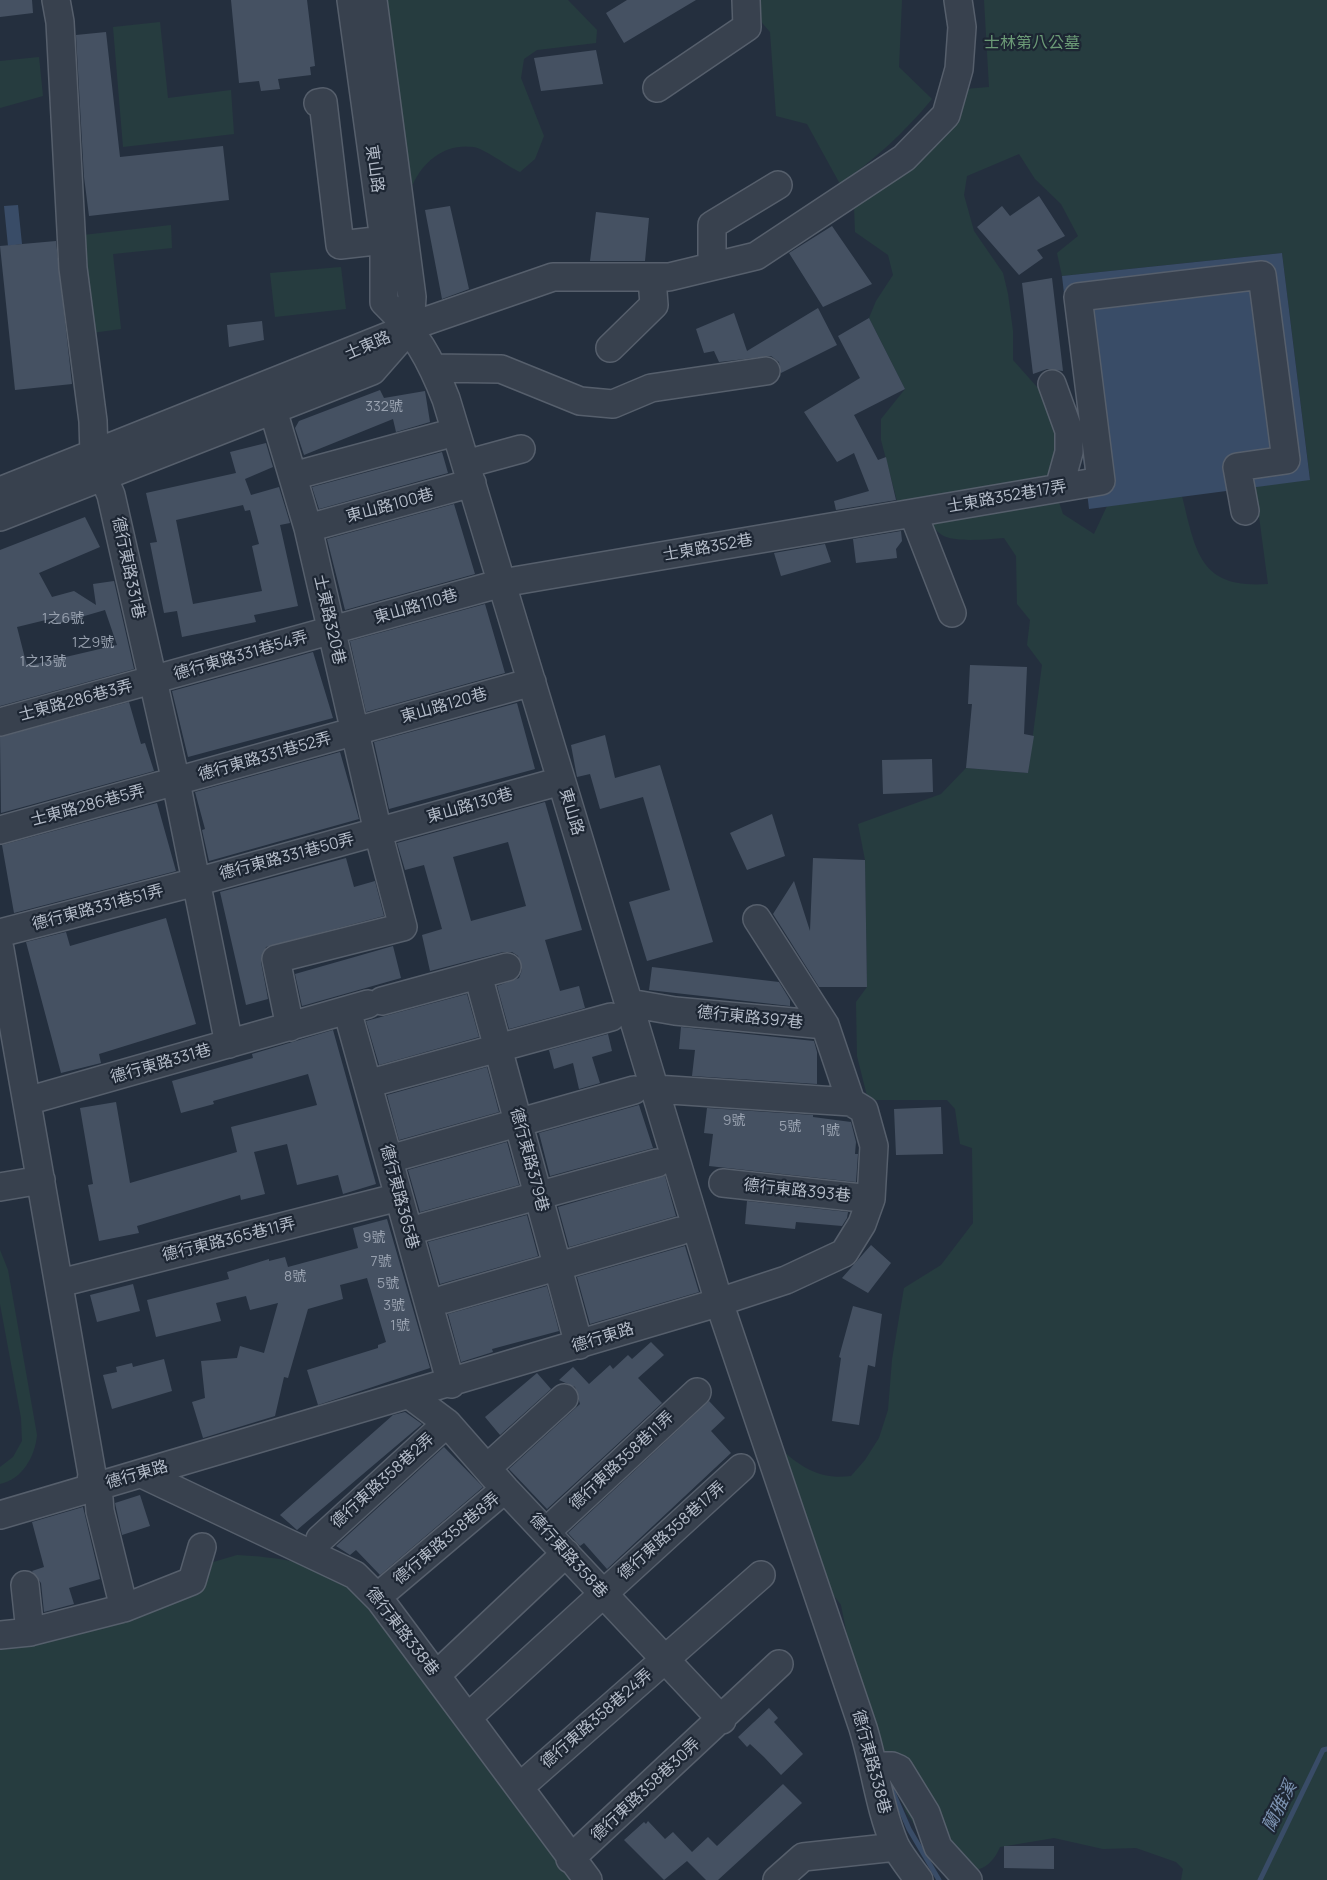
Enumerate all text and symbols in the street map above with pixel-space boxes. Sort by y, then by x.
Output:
park label: 士林第八公墓 [984,34,1080,54]
street label: 東山路 [361,144,387,194]
street label: 士東路 [342,328,394,364]
house number: 332號 [365,399,403,415]
street label: 士東路352巷17弄 [946,477,1068,517]
street label: 東山路100巷 [344,485,436,527]
street label: 德行東路331巷 [108,515,148,621]
street label: 士東路352巷 [662,531,754,565]
street label: 士東路320巷 [309,573,349,667]
street label: 東山路110巷 [372,586,460,628]
house number: 1之6號 [42,611,84,627]
street label: 德行東路331巷54弄 [172,628,310,684]
house number: 1之9號 [72,635,114,651]
house number: 1之13號 [20,654,66,670]
street label: 士東路286巷3弄 [17,677,135,725]
street label: 東山路120巷 [399,684,489,728]
street label: 德行東路331巷52弄 [196,729,334,785]
street label: 士東路286巷5弄 [29,782,147,830]
street label: 東山路130巷 [425,785,515,827]
street label: 東山路 [555,786,587,838]
street label: 德行東路331巷50弄 [217,830,357,884]
street label: 德行東路331巷51弄 [30,881,166,935]
street label: 德行東路397巷 [696,1003,804,1033]
street label: 德行東路331巷 [108,1040,214,1088]
street label: 德行東路379巷 [506,1106,552,1214]
house number: 9號 [723,1113,745,1129]
house number: 5號 [779,1119,801,1135]
house number: 1號 [820,1123,840,1139]
street label: 德行東路365巷 [376,1142,422,1252]
street label: 德行東路393巷 [742,1176,852,1206]
street label: 德行東路365巷11弄 [160,1214,298,1266]
house number: 9號 [363,1230,385,1246]
house number: 7號 [370,1254,392,1270]
house number: 8號 [284,1269,306,1285]
house number: 5號 [377,1276,399,1292]
house number: 3號 [383,1298,405,1314]
house number: 1號 [390,1318,410,1334]
street label: 德行東路 [570,1319,636,1357]
street label: 德行東路358巷11弄 [566,1408,678,1514]
street label: 德行東路358巷2弄 [327,1430,439,1532]
street label: 德行東路 [104,1457,170,1493]
street label: 德行東路358巷17弄 [614,1478,730,1584]
street label: 德行東路358巷8弄 [390,1489,504,1589]
street label: 德行東路358巷 [525,1510,611,1602]
street label: 德行東路338巷 [362,1584,442,1680]
street label: 德行東路358巷24弄 [537,1665,657,1773]
street label: 德行東路338巷 [848,1708,894,1816]
street label: 德行東路358巷30弄 [588,1735,704,1845]
water label: 蘭雅溪 [1258,1778,1302,1836]

